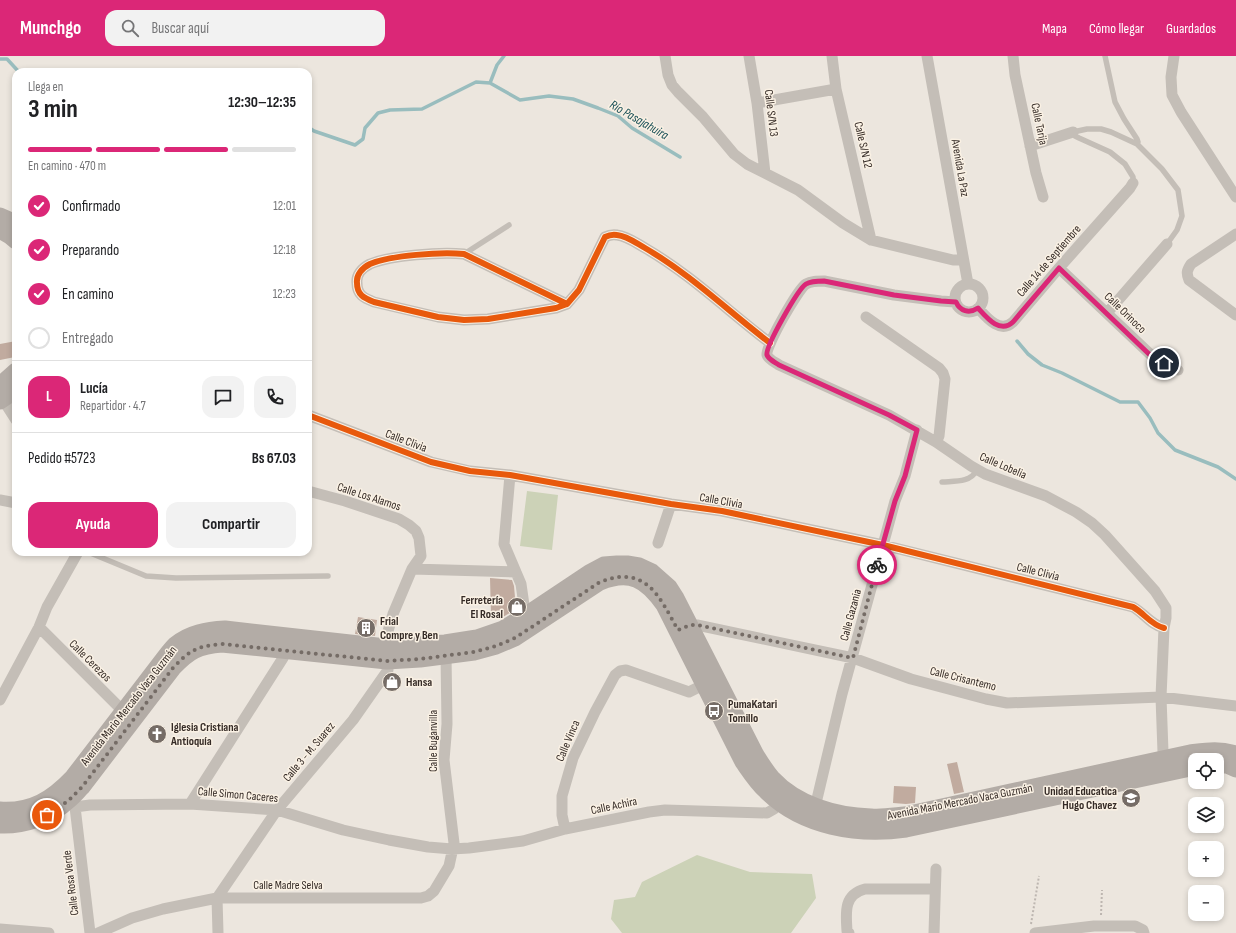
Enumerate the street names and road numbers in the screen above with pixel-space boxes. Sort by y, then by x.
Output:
street label: Calle S/N 13 [761,89,781,137]
street label: Calle Tarija [1027,102,1051,147]
street label: Calle S/N 12 [850,120,876,170]
street label: Avenida La Paz [947,137,973,199]
street label: Calle 14 de Septiembre [1014,222,1085,300]
street label: Calle Orinoco [1101,289,1149,337]
street label: Calle Clivia [383,426,429,456]
street label: Calle Lobelia [977,449,1029,483]
street label: Calle Los Alamos [335,480,403,514]
street label: Calle Clivia [698,490,744,512]
street label: Calle Clivia [1015,559,1061,585]
street label: Calle Gazania [837,587,865,642]
street label: Calle Cerezos [66,637,114,685]
street label: Avenida Mario Mercado Vaca Guzmán [77,643,180,770]
street label: Calle Crisantemo [928,663,998,695]
street label: Calle Buganvilla [426,710,441,772]
street label: Calle Vinca [553,718,584,764]
street label: Calle 3 - M. Suarez [280,719,339,785]
street label: Avenida Mario Mercado Vaca Guzmán [885,781,1034,824]
street label: Calle Simon Caceres [197,784,279,806]
street label: Calle Achira [590,794,639,818]
street label: Calle Rosa Verde [60,849,82,916]
street label: Calle Madre Selva [253,878,323,893]

